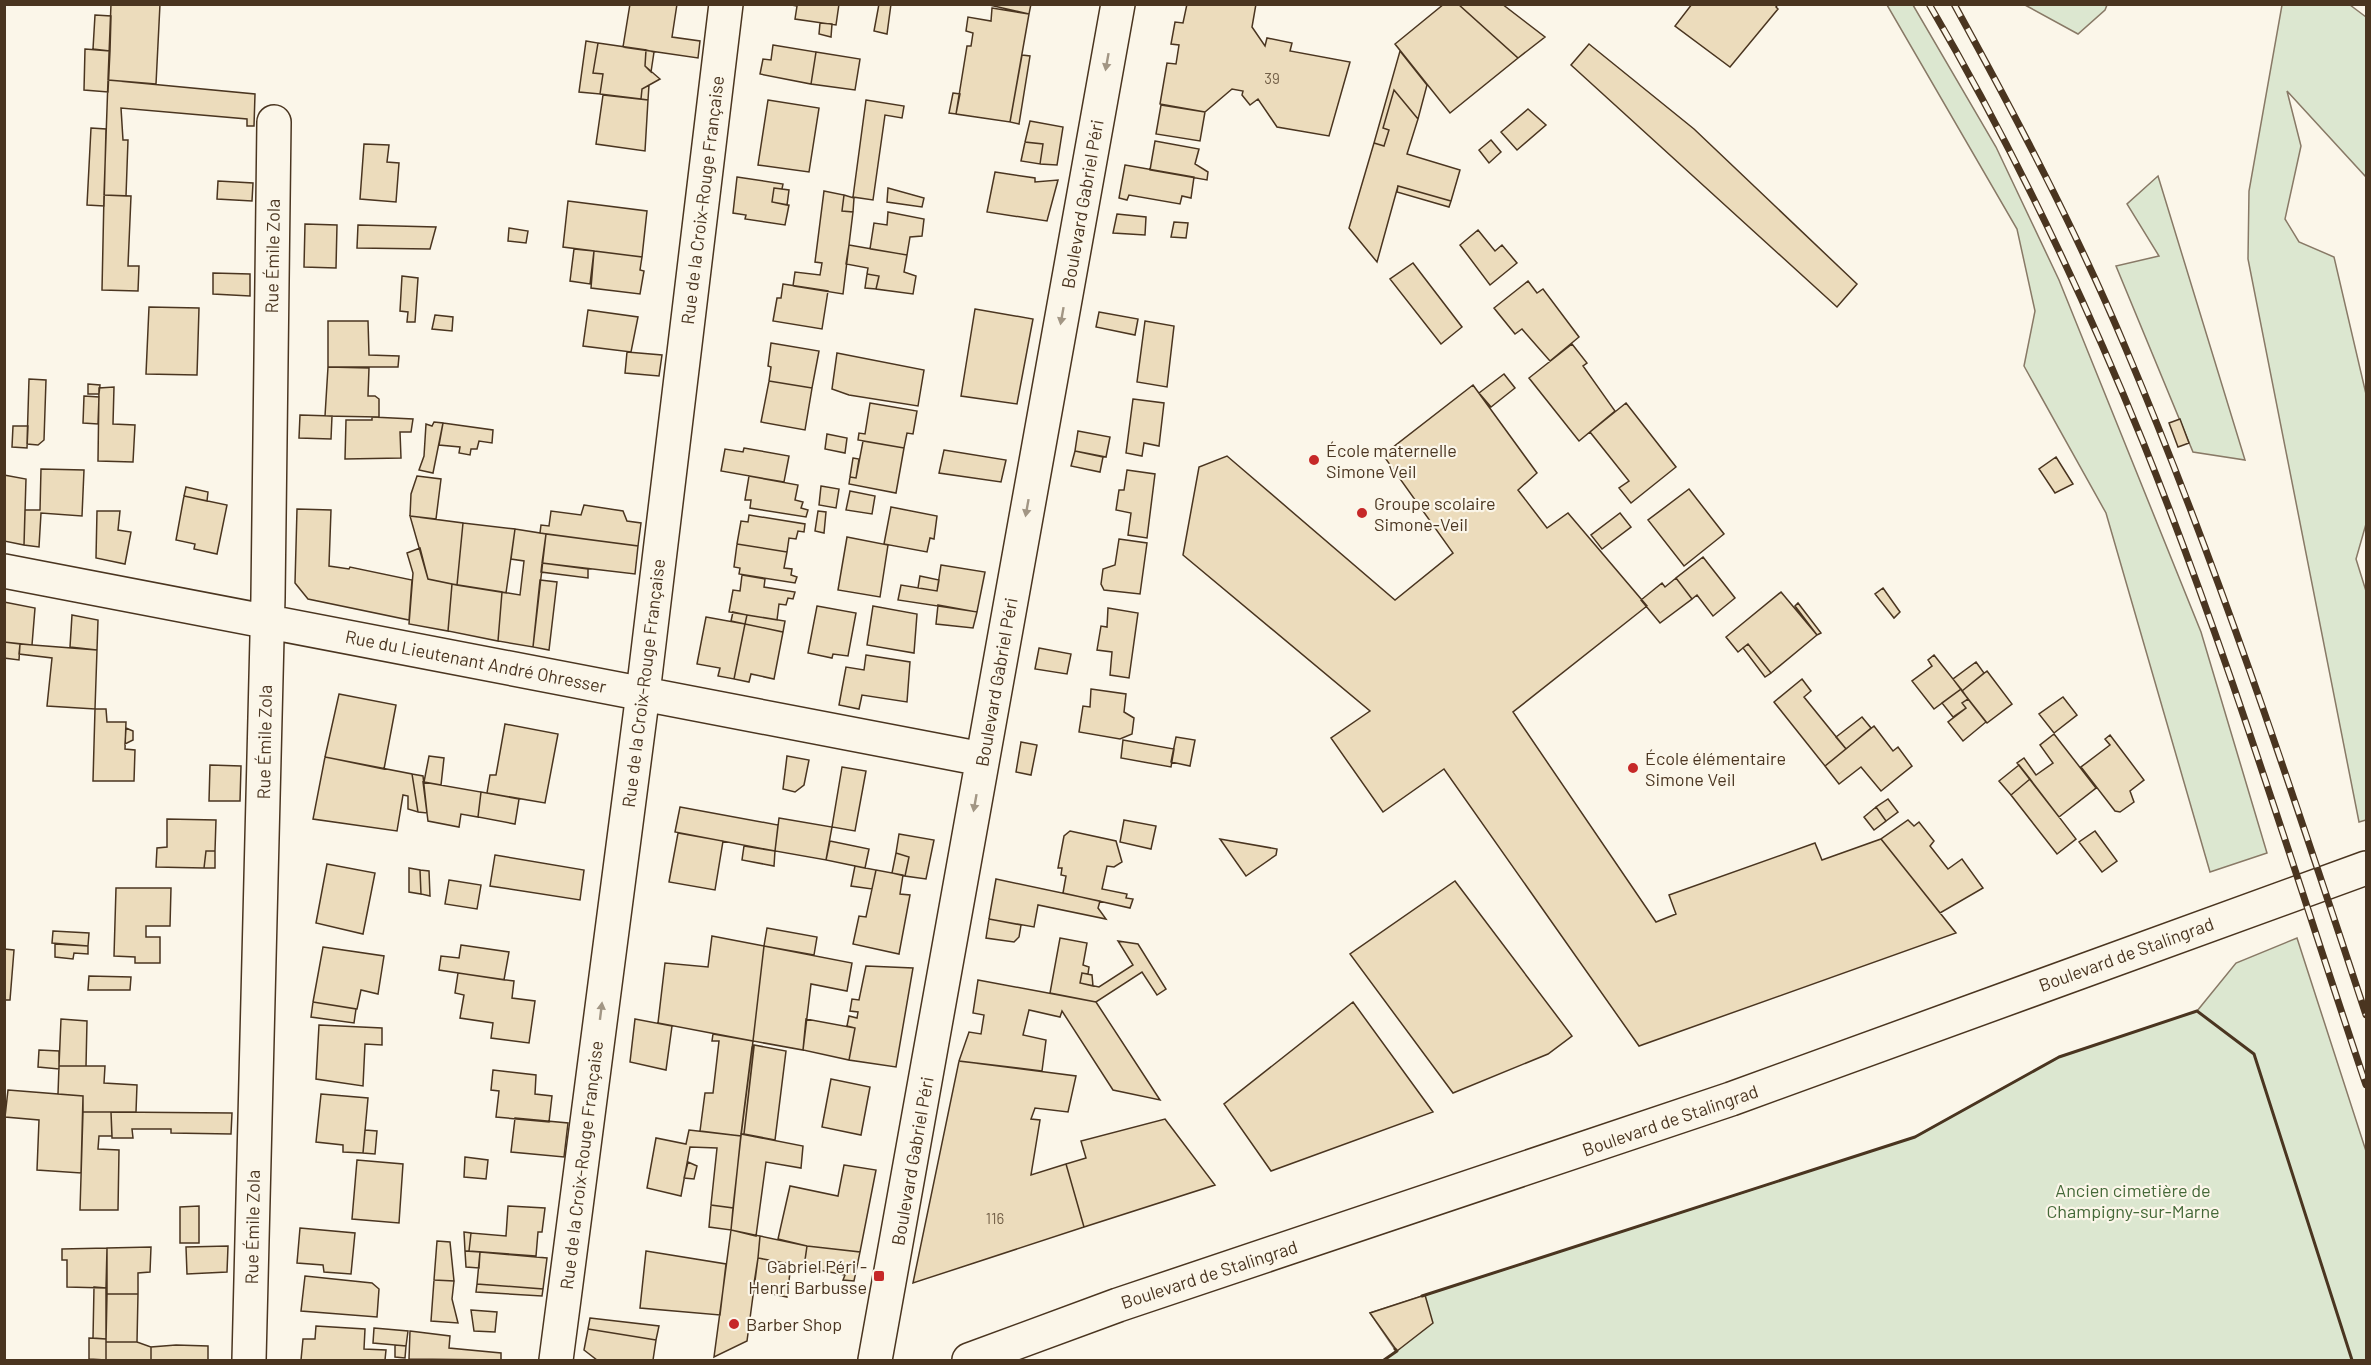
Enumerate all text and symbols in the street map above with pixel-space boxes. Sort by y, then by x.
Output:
one-way arrow [1103,53,1112,72]
house number: 39 [1264,69,1280,87]
street label: Rue de la Croix-Rouge Française [676,74,728,326]
street label: Boulevard Gabriel Péri [1056,118,1108,290]
street label: Rue Émile Zola [260,199,284,313]
one-way arrow [1057,307,1066,326]
place label: École maternelle Simone Veil [1326,439,1457,482]
marker: École maternelle Simone Veil [1307,453,1321,467]
place label: Groupe scolaire Simone-Veil [1374,492,1496,535]
one-way arrow [1023,499,1032,518]
marker: Groupe scolaire Simone-Veil [1355,506,1369,520]
street label: Rue de la Croix-Rouge Française [617,557,669,809]
street label: Boulevard Gabriel Péri [970,596,1022,768]
street label: Rue du Lieutenant André Ohresser [344,625,609,697]
street label: Rue Émile Zola [252,685,276,799]
place label: École élémentaire Simone Veil [1645,747,1786,790]
marker: École élémentaire Simone Veil [1626,761,1640,775]
one-way arrow [970,794,979,813]
street label: Boulevard de Stalingrad [2036,912,2216,996]
one-way arrow [597,1001,606,1020]
street label: Rue de la Croix-Rouge Française [555,1039,607,1291]
street label: Boulevard Gabriel Péri [886,1075,938,1247]
street label: Boulevard de Stalingrad [1579,1080,1761,1160]
street label: Rue Émile Zola [240,1170,264,1284]
park label: Ancien cimetière de Champigny-sur-Marne [2046,1179,2220,1222]
house number: 116 [986,1209,1004,1227]
street label: Boulevard de Stalingrad [1118,1235,1300,1313]
place label: Gabriel Péri - Henri Barbusse [748,1255,867,1298]
marker: Gabriel Péri - Henri Barbusse [872,1269,886,1283]
place label: Barber Shop [746,1313,842,1335]
marker: Barber Shop [727,1317,741,1331]

